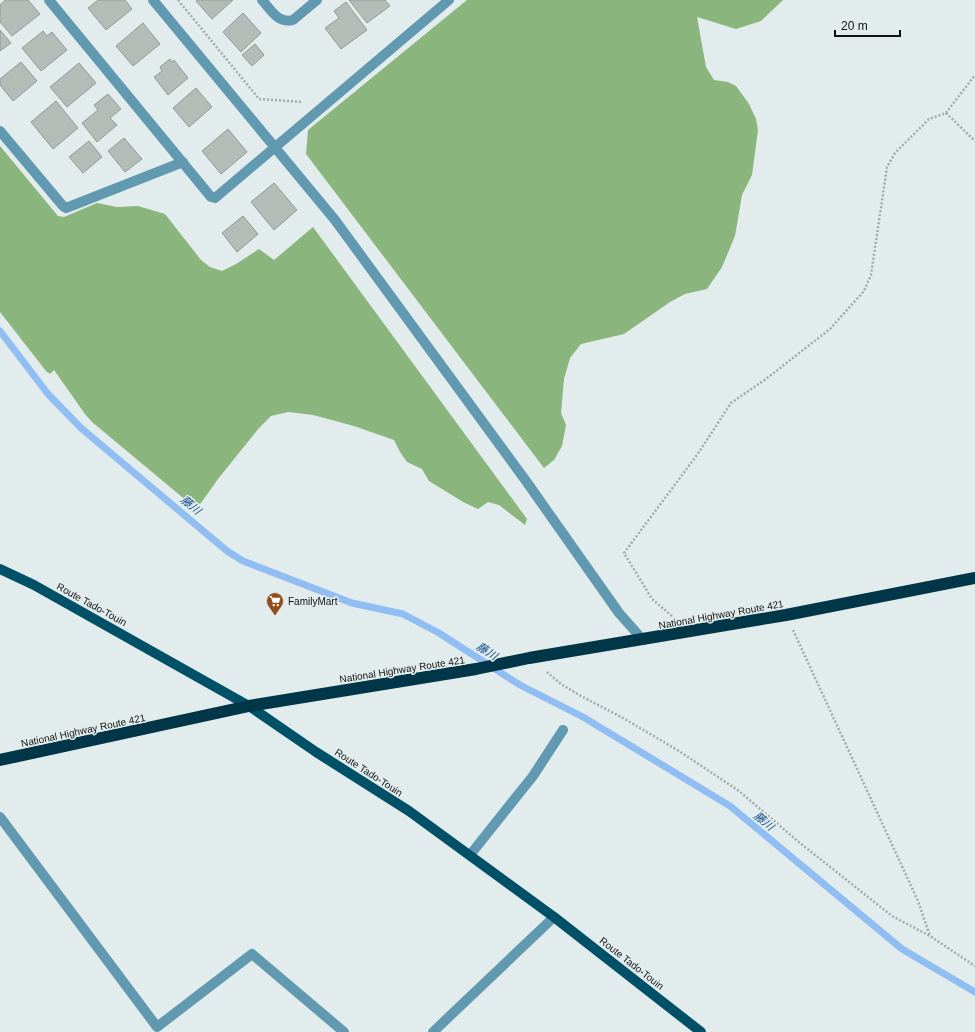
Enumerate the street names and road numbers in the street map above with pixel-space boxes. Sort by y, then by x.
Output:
street label: Route Tado-Touin [55,581,129,628]
street label: National Highway Route 421 [658,598,785,631]
street label: National Highway Route 421 [339,654,466,685]
street label: National Highway Route 421 [20,712,147,749]
street label: Route Tado-Touin [333,747,405,798]
street label: Route Tado-Touin [597,935,666,992]

